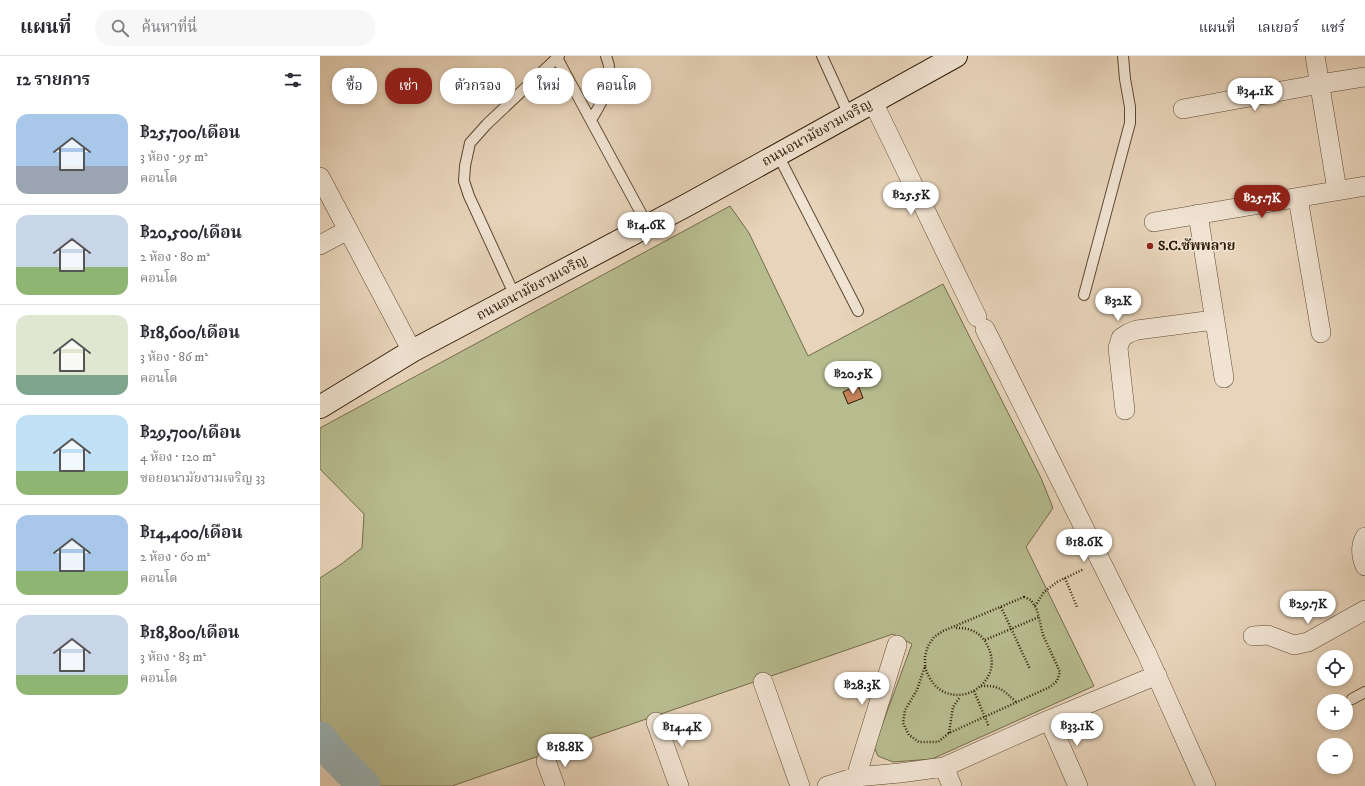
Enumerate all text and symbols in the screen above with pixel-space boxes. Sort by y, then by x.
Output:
search box [95,10,375,46]
text: แผนที่ [20,16,71,39]
icon: search [109,17,131,39]
text: ค้นหาที่นี่ [141,18,197,37]
text: แผนที่ [1199,19,1235,37]
text: เลเยอร์ [1257,19,1299,37]
text: แชร์ [1321,19,1345,37]
chip: ซื้อ [332,68,377,104]
chip: เช่า [385,68,432,104]
chip: ตัวกรอง [440,68,515,104]
chip: ใหม่ [523,68,574,104]
chip: คอนโด [582,68,651,104]
text: 12 รายการ [16,69,90,91]
icon: filters [282,69,304,91]
pin: ฿34.1K [1222,78,1288,112]
text: ฿34.1K [1237,83,1273,99]
street label: ถนนอนามัยงามเจริญ [759,95,875,171]
text: ฿25,700/เดือน [140,122,240,144]
icon: home [48,130,96,178]
text: 3 ห้อง · 95 m² [140,149,208,165]
text: คอนโด [140,170,178,186]
pin: ฿25.5K [878,182,944,216]
pin: ฿25.7K [1229,185,1295,219]
text: ฿25.5K [892,187,930,203]
text: ฿25.7K [1243,190,1281,206]
pin: ฿14.6K [613,212,679,246]
text: ฿14.6K [627,217,665,233]
text: ฿20,500/เดือน [140,222,242,244]
icon: home [48,231,96,279]
place label: S.C.ซัพพลาย [1158,237,1235,255]
marker: S.C.ซัพพลาย [1145,241,1155,251]
text: 2 ห้อง · 80 m² [140,249,210,265]
street label: ถนนอนามัยงามเจริญ [473,251,591,325]
text: คอนโด [140,270,178,286]
pin: ฿32K [1094,288,1142,322]
text: ฿32K [1104,293,1132,309]
text: ฿18,600/เดือน [140,322,240,344]
icon: home [48,331,96,379]
text: 3 ห้อง · 86 m² [140,349,208,365]
pin: ฿20.5K [820,361,886,395]
text: ฿20.5K [833,366,873,382]
text: คอนโด [140,370,178,386]
text: ฿29,700/เดือน [140,422,241,444]
icon: home [48,431,96,479]
text: 4 ห้อง · 120 m² [140,449,216,465]
text: ซอยอนามัยงามเจริญ 33 [140,470,265,486]
text: ฿14,400/เดือน [140,522,243,544]
pin: ฿18.6K [1051,529,1117,563]
icon: home [48,531,96,579]
text: ฿18.6K [1065,534,1103,550]
text: 2 ห้อง · 60 m² [140,549,210,565]
text: คอนโด [140,570,178,586]
pin: ฿29.7K [1275,591,1341,625]
text: ฿29.7K [1289,596,1327,612]
text: ฿18,800/เดือน [140,622,239,644]
icon: home [48,631,96,679]
text: 3 ห้อง · 83 m² [140,649,206,665]
map controls [1317,650,1353,774]
button: locate [1317,650,1353,686]
text: คอนโด [140,670,178,686]
pin: ฿28.3K [829,672,895,706]
text: ฿28.3K [843,677,881,693]
button: + [1317,694,1353,730]
pin: ฿33.1K [1044,713,1110,747]
pin: ฿14.4K [649,714,715,748]
text: ฿33.1K [1060,718,1094,734]
text: ฿14.4K [662,719,702,735]
pin: ฿18.8K [532,734,598,768]
button: − [1317,738,1353,774]
text: ฿18.8K [546,739,584,755]

